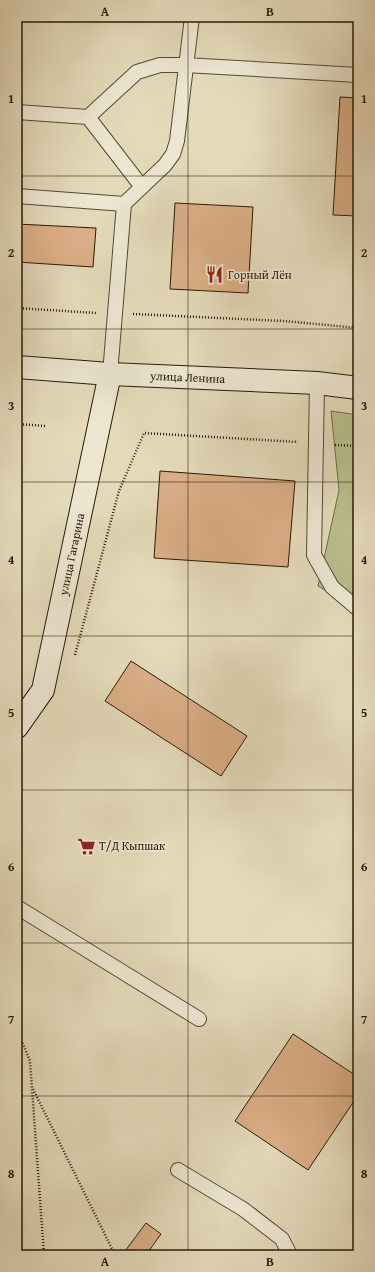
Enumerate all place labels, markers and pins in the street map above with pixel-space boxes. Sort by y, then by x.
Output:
restaurant icon: Горный Лён [205,265,225,285]
place label: Горный Лён [228,266,292,283]
supermarket icon: Т/Д Кыпшак [76,836,96,856]
place label: Т/Д Кыпшак [99,837,166,854]

